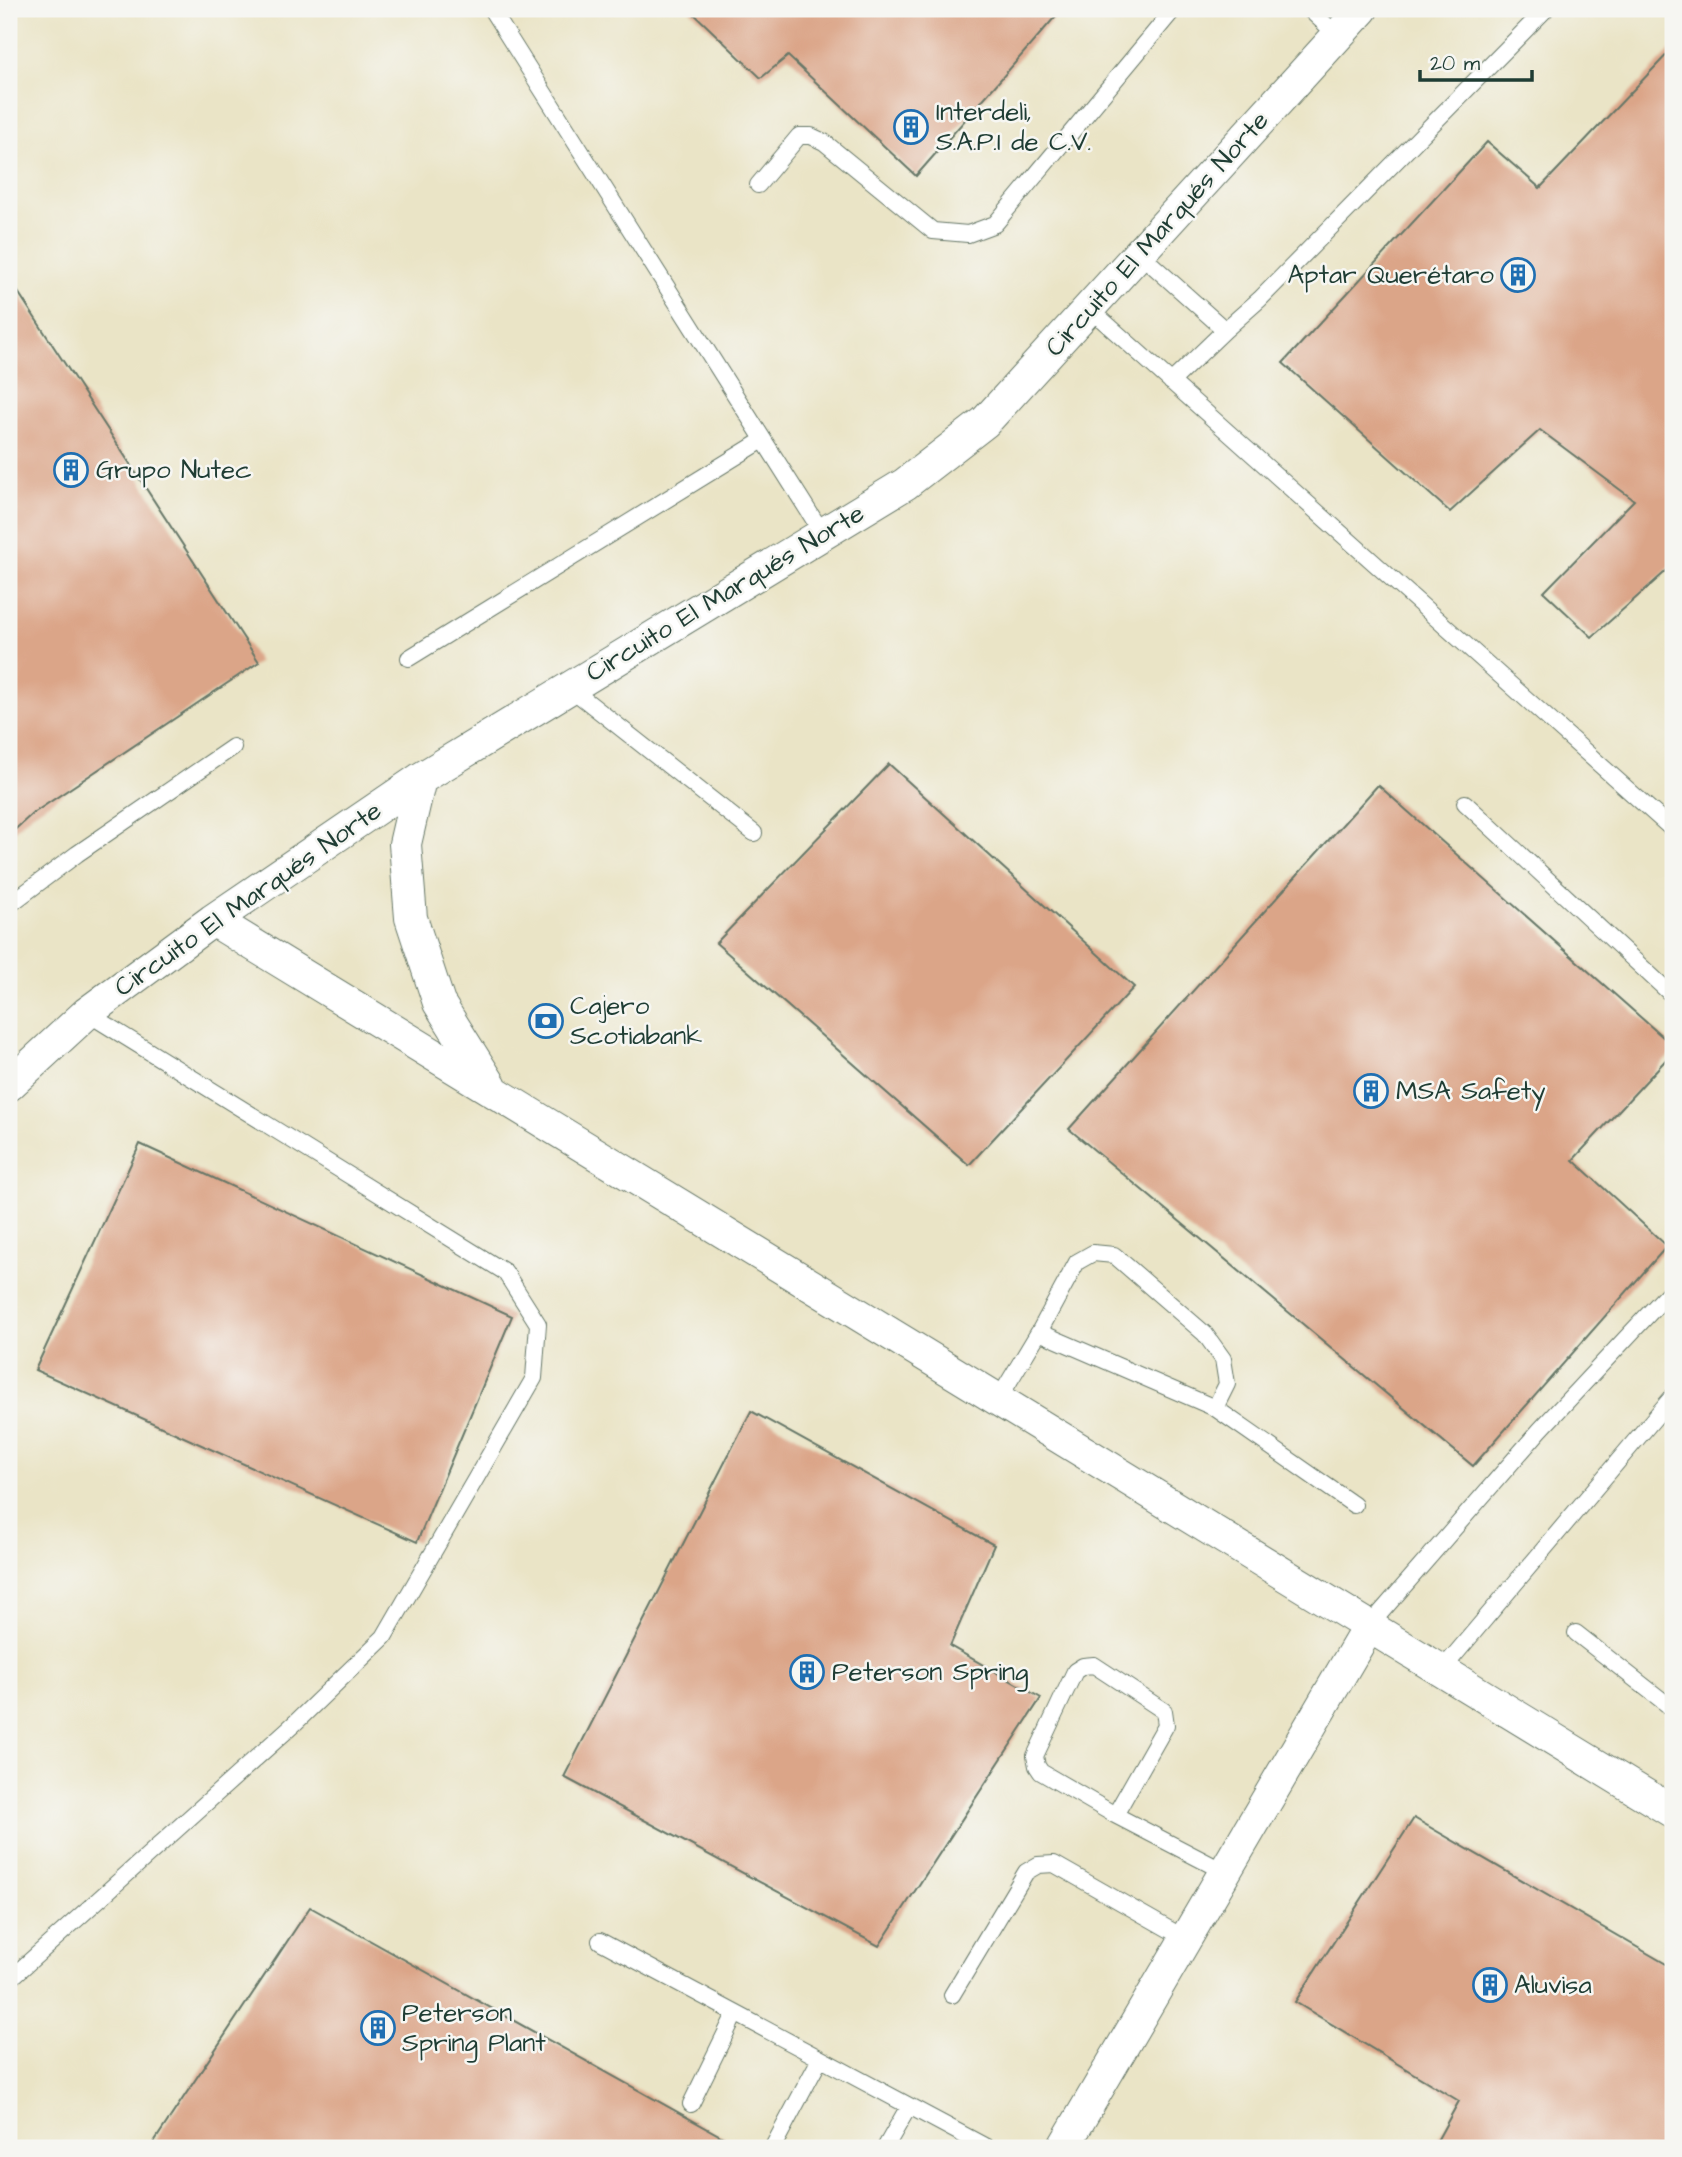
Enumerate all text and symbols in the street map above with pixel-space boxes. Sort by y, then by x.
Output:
scale bar [1420,38,1532,82]
text: 20 m [1430,49,1481,78]
place label: Interdeli, S.A.P.I de C.V. [936,94,1091,160]
street label: Circuito El Marqués Norte [1037,104,1277,364]
building icon: Interdeli, S.A.P.I de C.V. [892,108,930,146]
building icon: Aptar Querétaro [1499,256,1537,294]
place label: Aptar Querétaro [1287,257,1494,293]
building icon: Grupo Nutec [52,451,90,489]
place label: Grupo Nutec [96,452,252,488]
street label: Circuito El Marqués Norte [579,495,871,691]
street label: Circuito El Marqués Norte [107,793,389,1005]
place label: Cajero Scotiabank [570,988,702,1054]
bank icon: Cajero Scotiabank [527,1002,565,1040]
building icon: MSA Safety [1352,1072,1390,1110]
place label: MSA Safety [1396,1073,1546,1111]
building icon: Peterson Spring [788,1653,826,1691]
place label: Peterson Spring [832,1654,1029,1692]
building icon: Aluvisa [1471,1966,1509,2004]
place label: Aluvisa [1514,1967,1592,2003]
place label: Peterson Spring Plant [402,1995,546,2063]
building icon: Peterson Spring Plant [359,2009,397,2047]

